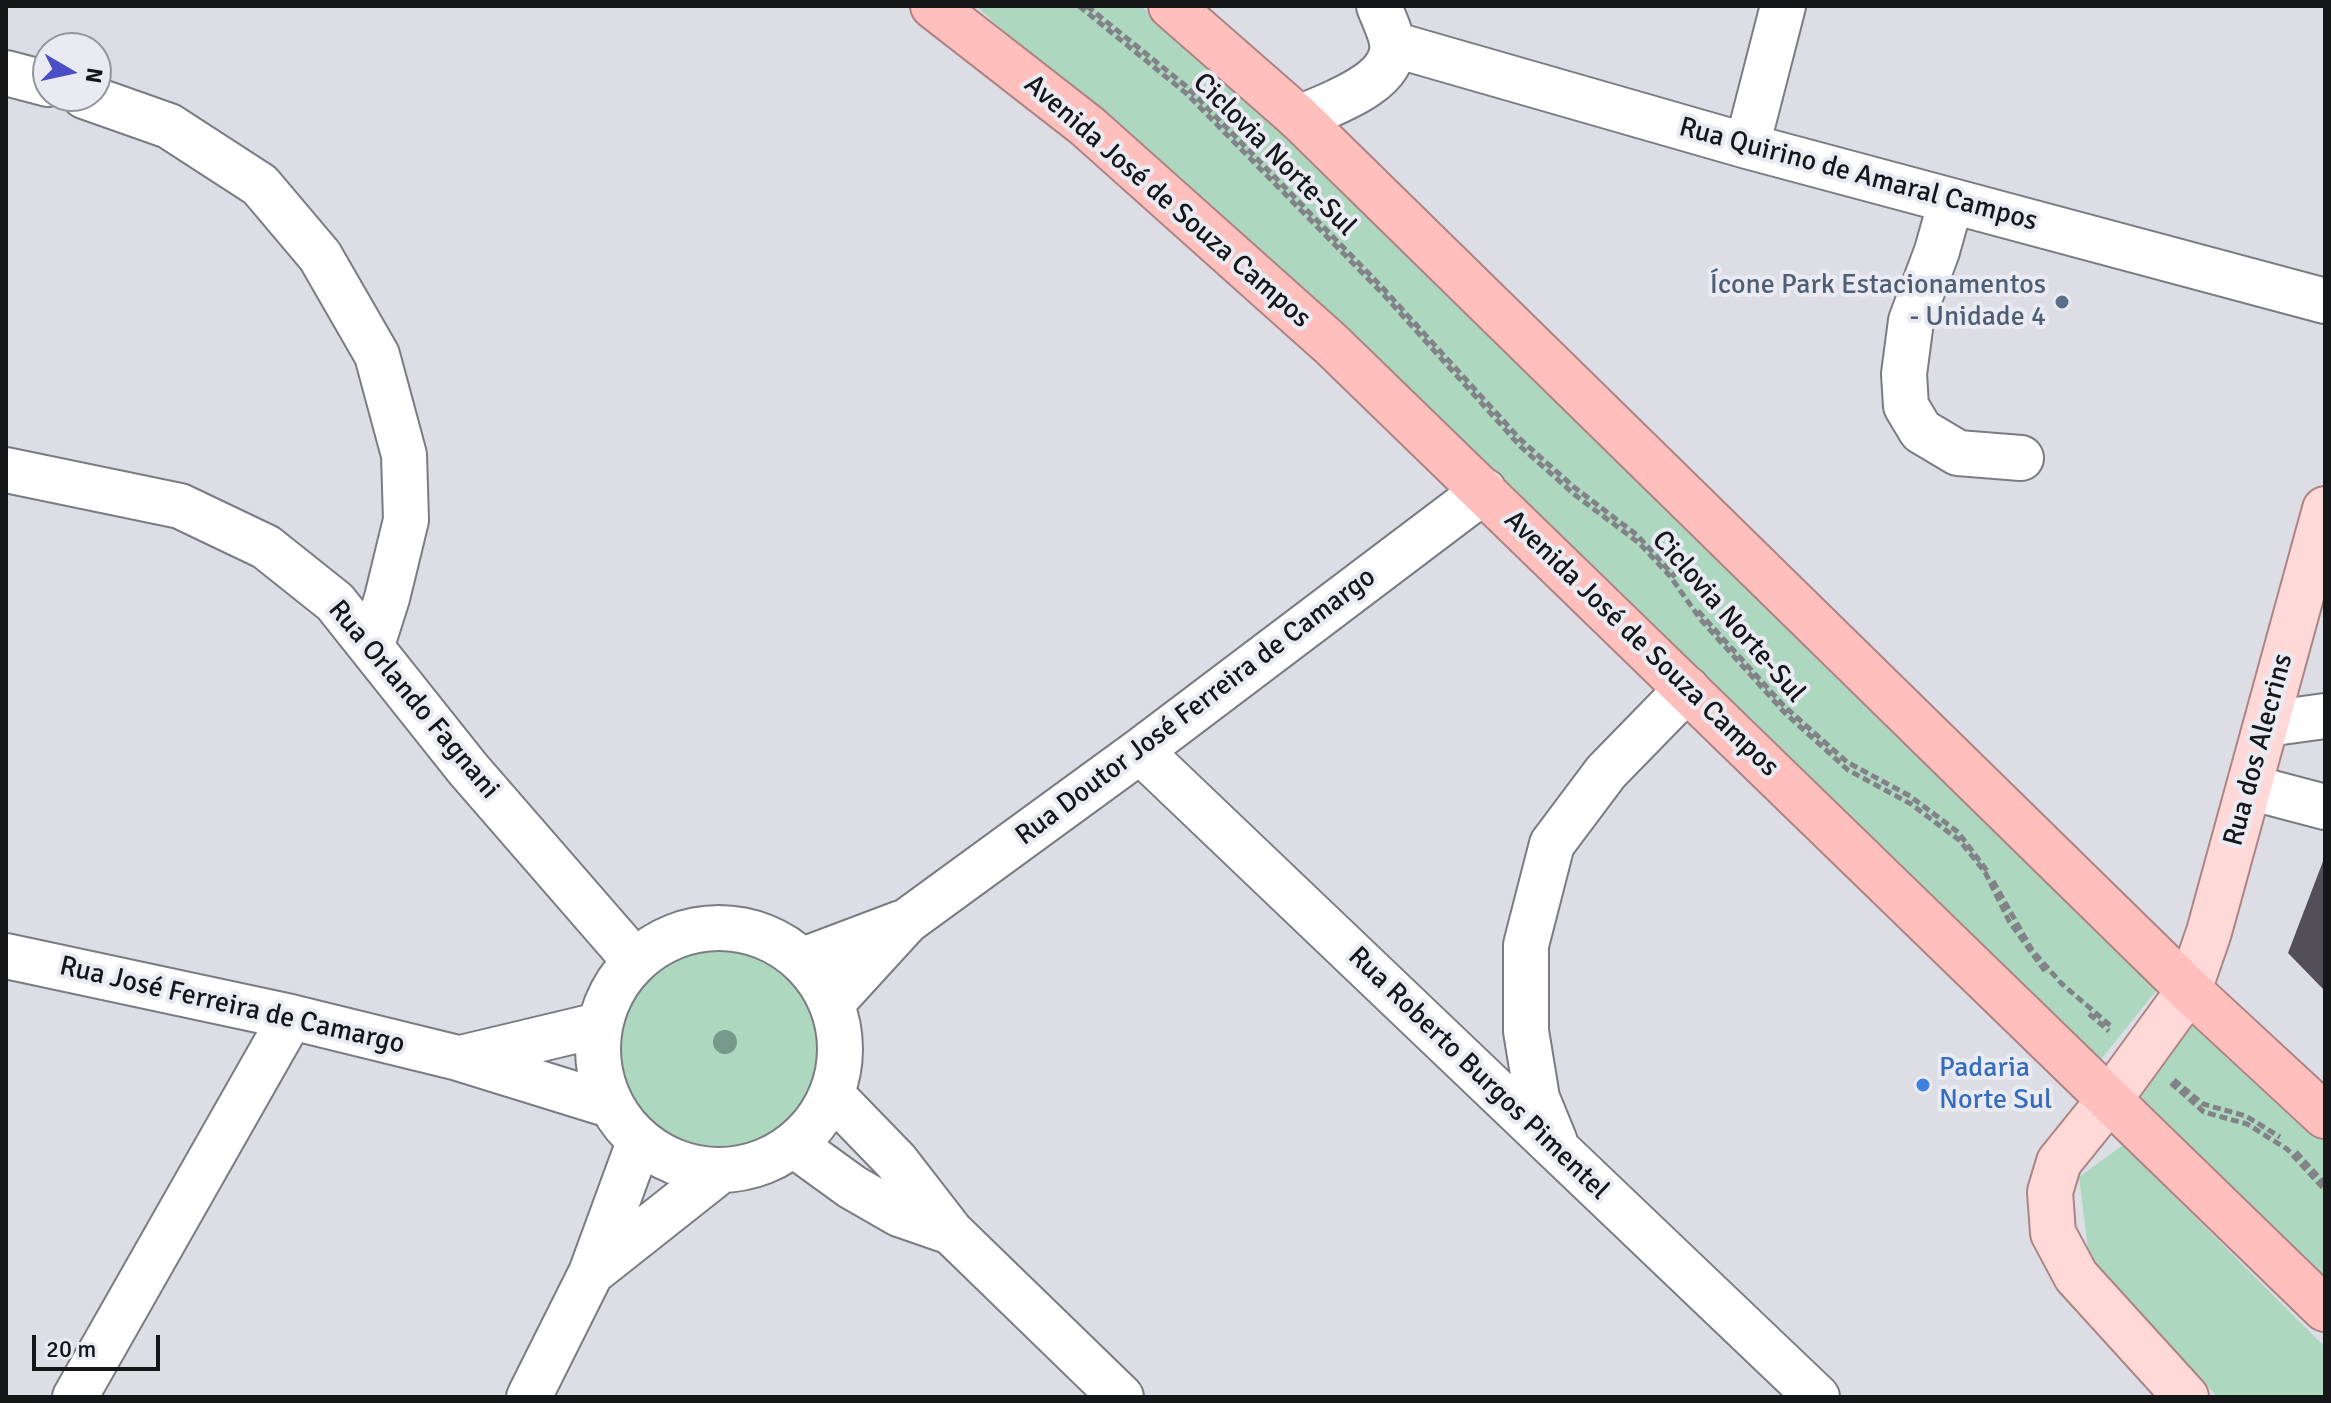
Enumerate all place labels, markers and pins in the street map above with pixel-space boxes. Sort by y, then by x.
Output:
place label: Ícone Park Estacionamentos - Unidade 4 [1710,269,2046,335]
marker: Ícone Park Estacionamentos - Unidade 4 [2053,293,2071,311]
place label: Padaria Norte Sul [1939,1052,2052,1118]
marker: Padaria Norte Sul [1914,1076,1932,1094]

